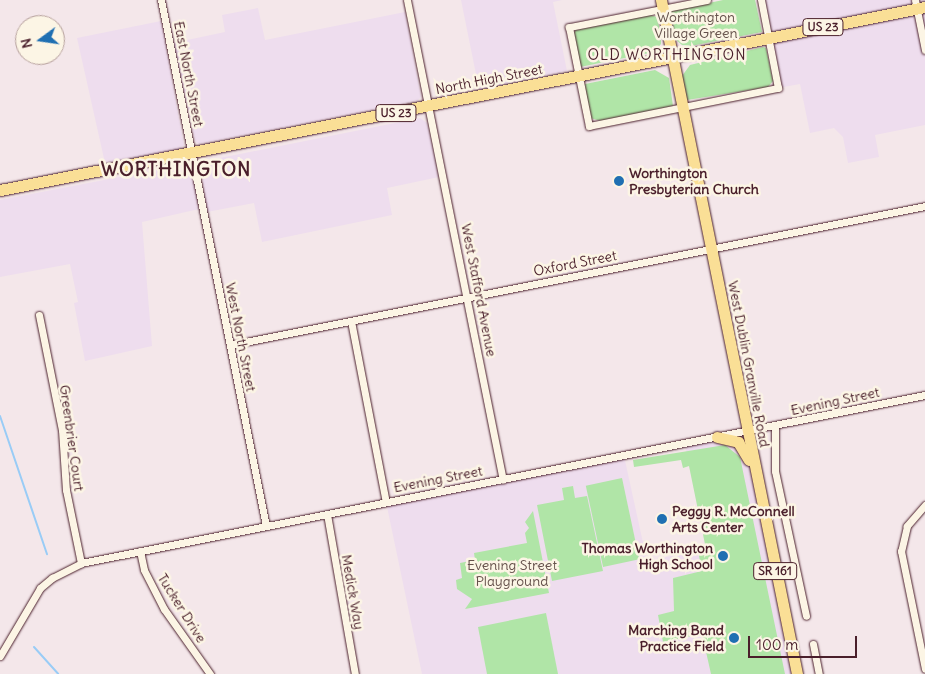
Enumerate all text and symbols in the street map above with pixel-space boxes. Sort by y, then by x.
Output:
park label: Worthington Village Green [654,9,738,41]
north arrow [15,15,65,65]
road number: US 23 [802,18,844,36]
street label: East North Street [171,20,207,128]
text: N [17,37,36,50]
district label: OLD WORTHINGTON [586,46,748,64]
street label: North High Street [434,60,544,98]
road number: US 23 [375,104,417,122]
district label: WORTHINGTON [99,159,253,181]
place label: Worthington Presbyterian Church [629,165,759,198]
marker: Worthington Presbyterian Church [613,175,625,187]
street label: West Stafford Avenue [458,222,500,358]
street label: Oxford Street [532,247,618,279]
street label: West Dublin Granville Road [725,279,773,449]
street label: West North Street [222,281,260,393]
street label: Evening Street [789,383,881,419]
street label: Greenbrier Court [56,384,88,492]
street label: Evening Street [392,462,484,496]
place label: Peggy R. McConnell Arts Center [672,503,795,536]
marker: Peggy R. McConnell Arts Center [656,513,668,525]
place label: Thomas Worthington High School [581,540,713,572]
marker: Thomas Worthington High School [717,550,729,562]
street label: Medick Way [338,553,368,631]
park label: Evening Street Playground [467,557,557,590]
road number: SR 161 [752,562,798,580]
street label: Tucker Drive [154,570,210,646]
place label: Marching Band Practice Field [628,622,724,654]
scale bar [750,626,859,658]
marker: Marching Band Practice Field [728,632,740,644]
text: 100 m [756,635,798,654]

